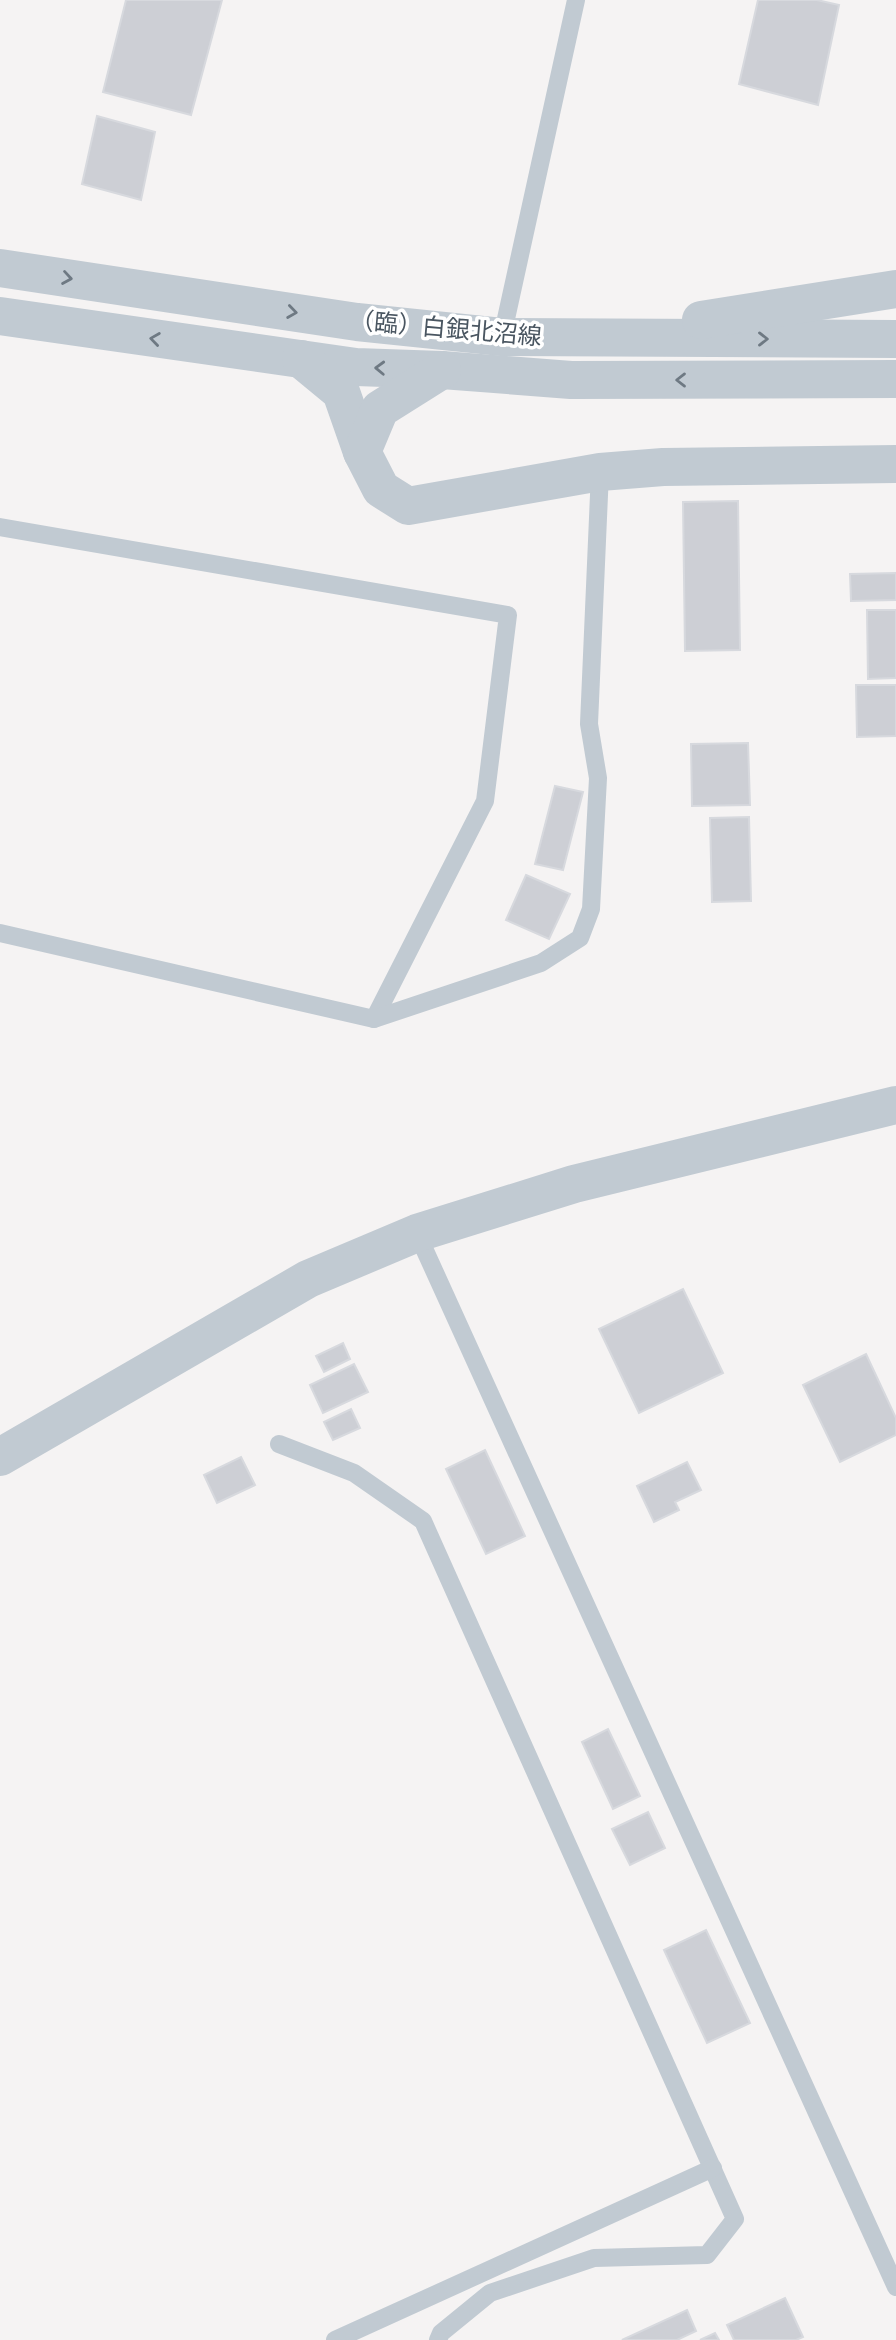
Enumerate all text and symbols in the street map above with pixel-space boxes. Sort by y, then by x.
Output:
one-way arrow [62,271,73,286]
one-way arrow [287,304,298,319]
street label: （臨）白銀北沼線 [349,305,543,351]
one-way arrow [759,331,769,347]
one-way arrow [149,332,161,347]
one-way arrow [374,360,385,375]
one-way arrow [675,372,686,388]

